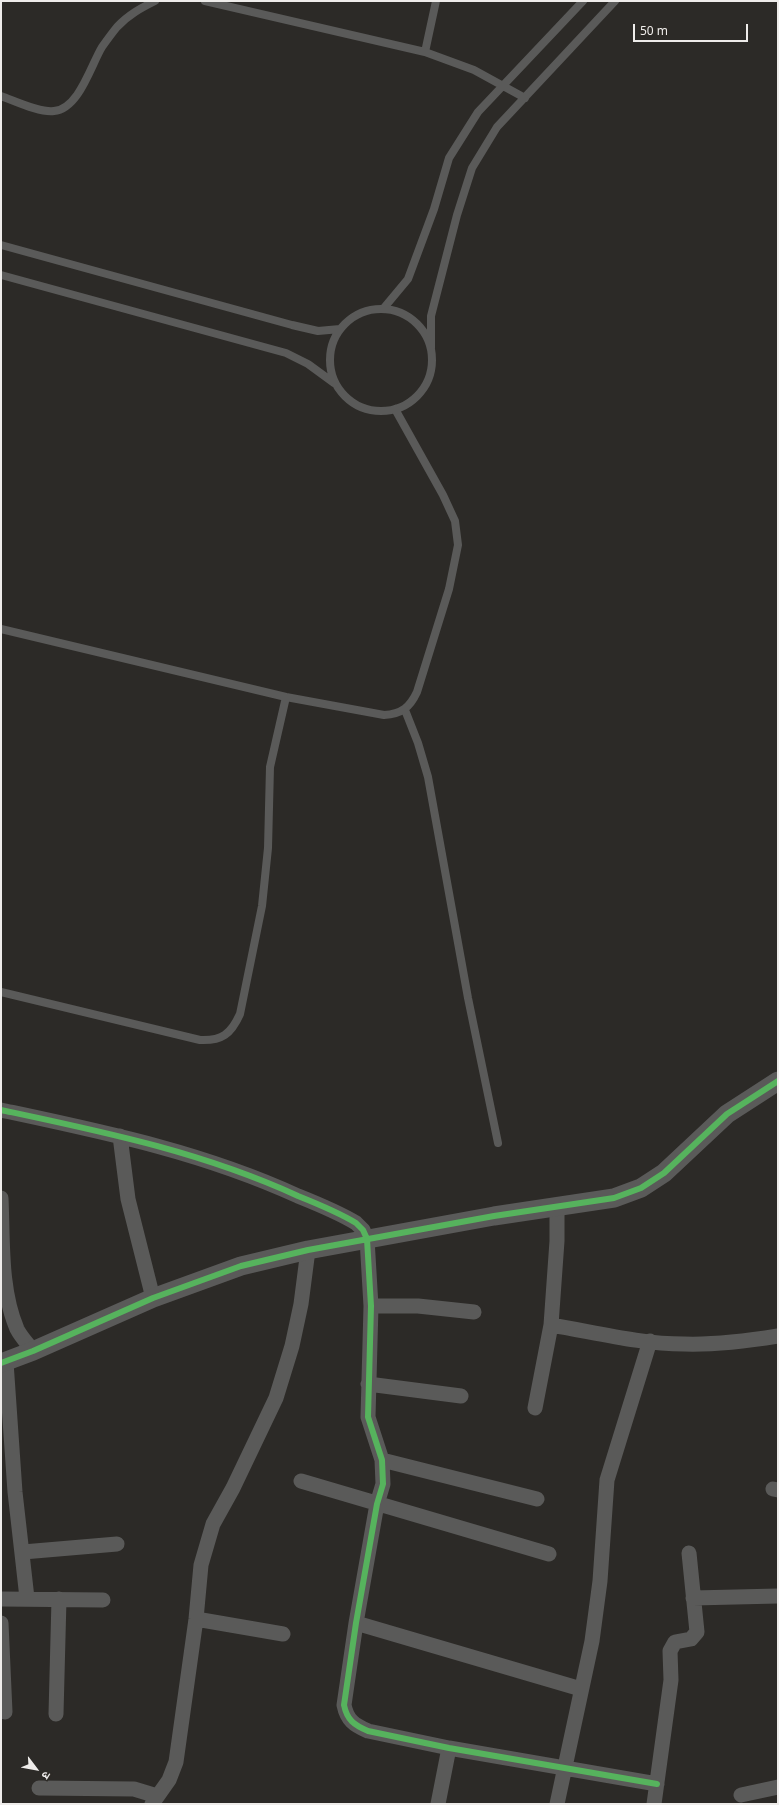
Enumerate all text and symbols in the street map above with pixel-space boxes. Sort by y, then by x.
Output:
scale bar [635,16,750,42]
text: 50 m [640,22,668,39]
north arrow [16,1749,56,1789]
text: उ [39,1769,55,1782]

